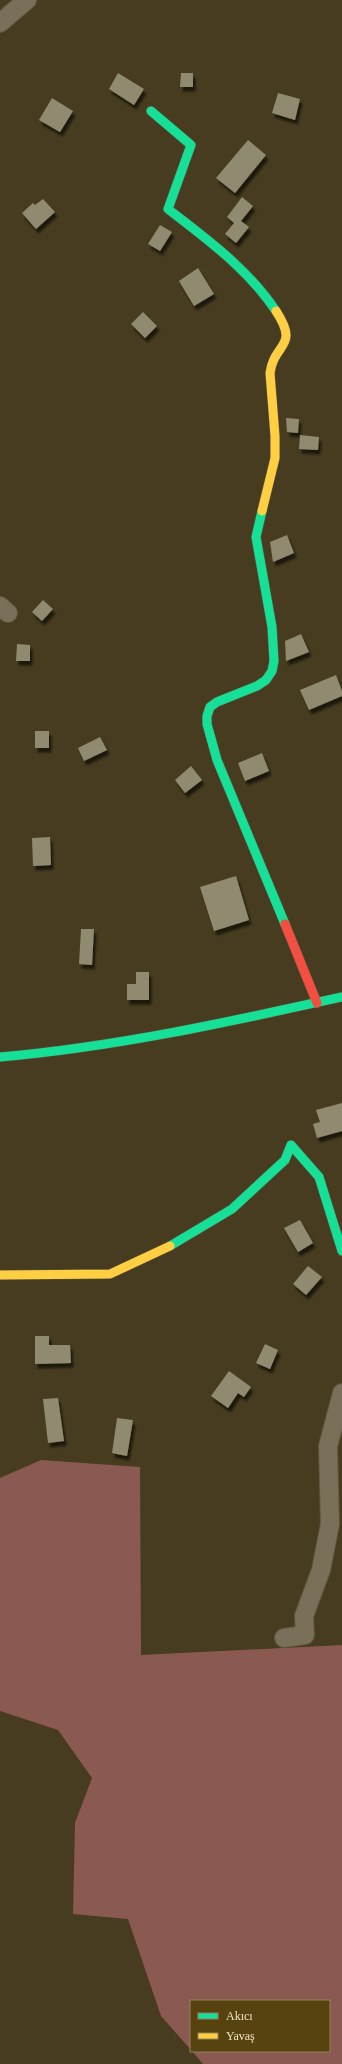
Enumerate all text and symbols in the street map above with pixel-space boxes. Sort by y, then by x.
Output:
legend [190,2000,330,2052]
text: Akıcı [226,2009,253,2023]
text: Yavaş [226,2029,255,2043]

